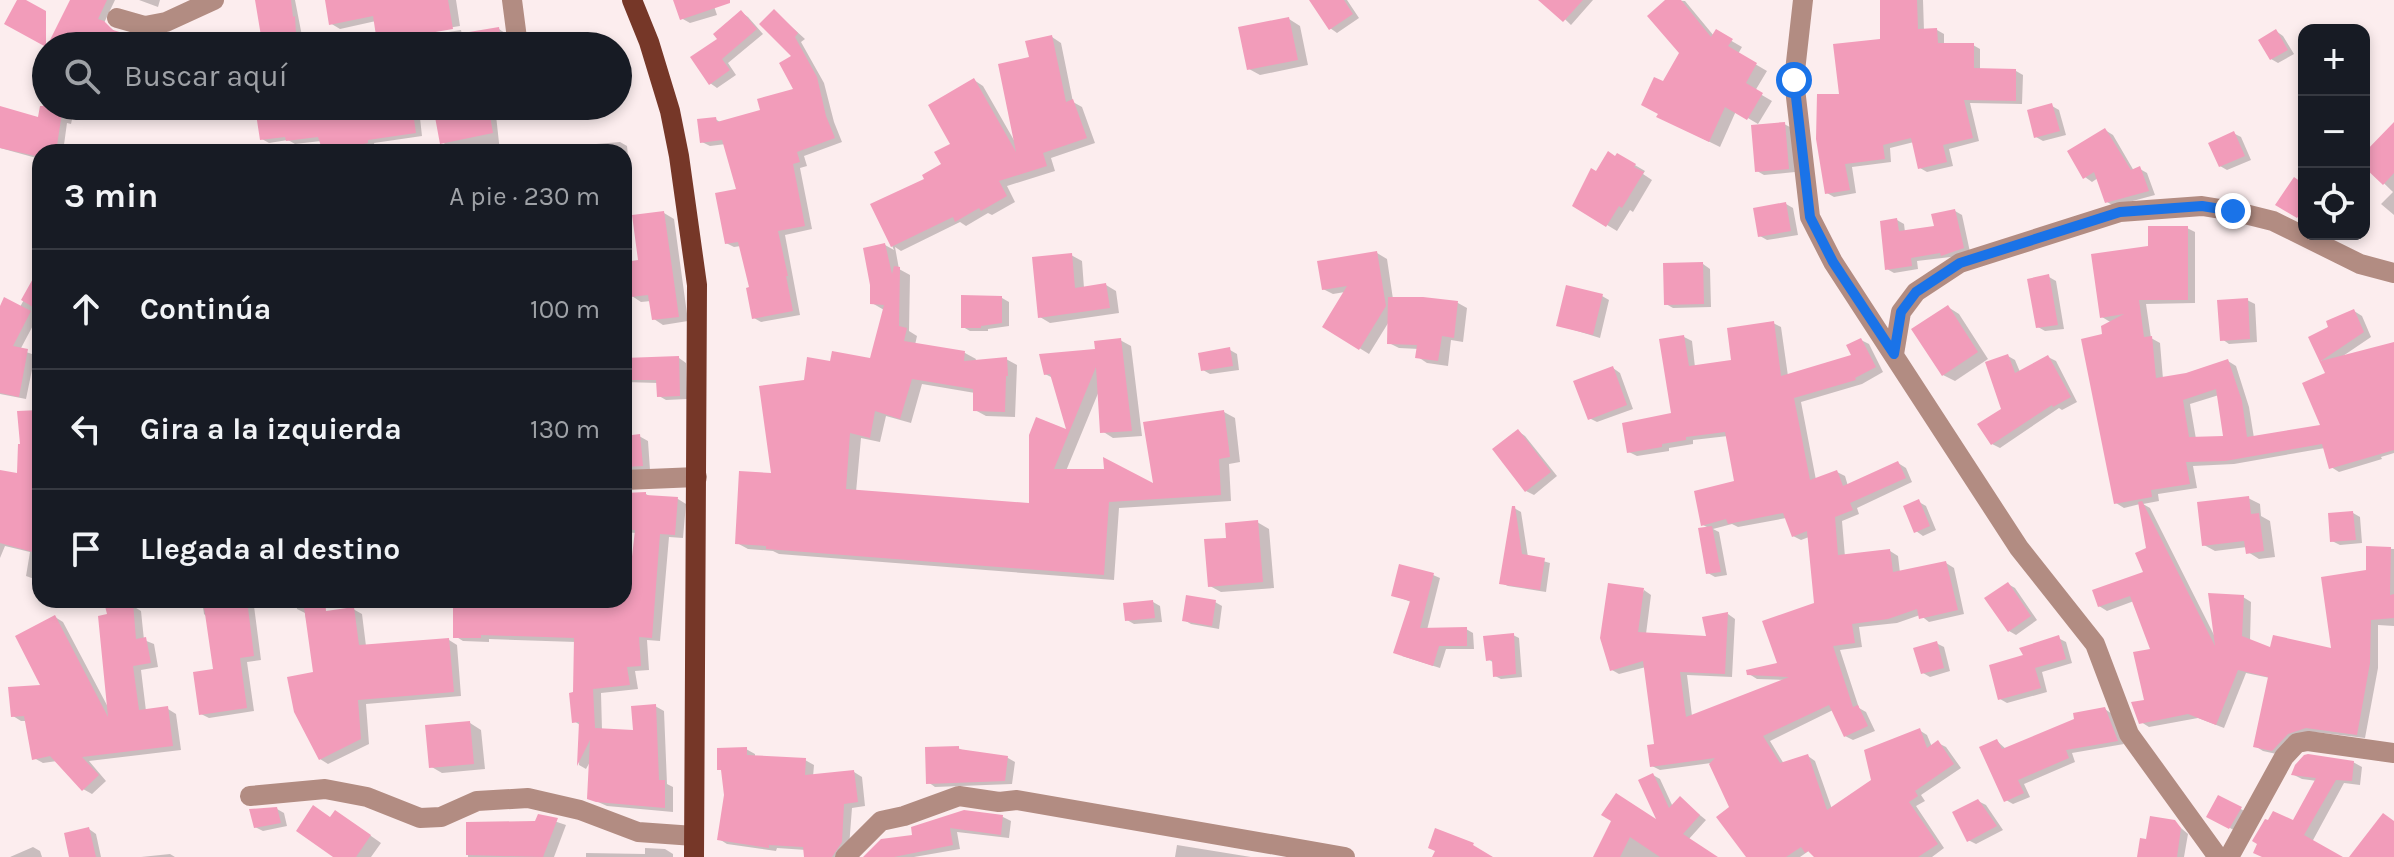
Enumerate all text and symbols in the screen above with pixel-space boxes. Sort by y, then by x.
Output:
map controls [2298,24,2370,240]
button: + [2298,24,2370,96]
search box [32,32,632,120]
icon: search [60,54,104,98]
text: Buscar aquí [124,58,288,94]
route start [1776,62,1812,98]
button: − [2298,96,2370,168]
button: locate [2298,168,2370,240]
text: 3 min [64,176,158,216]
text: A pie · 230 m [449,181,600,212]
route end [2215,193,2251,229]
icon: ahead [64,287,108,331]
text: Continúa [140,291,271,327]
text: 100 m [530,294,600,325]
icon: left [64,407,108,451]
text: Gira a la izquierda [140,411,402,447]
text: 130 m [530,414,600,445]
icon: arrive [64,527,108,571]
text: Llegada al destino [140,531,400,567]

